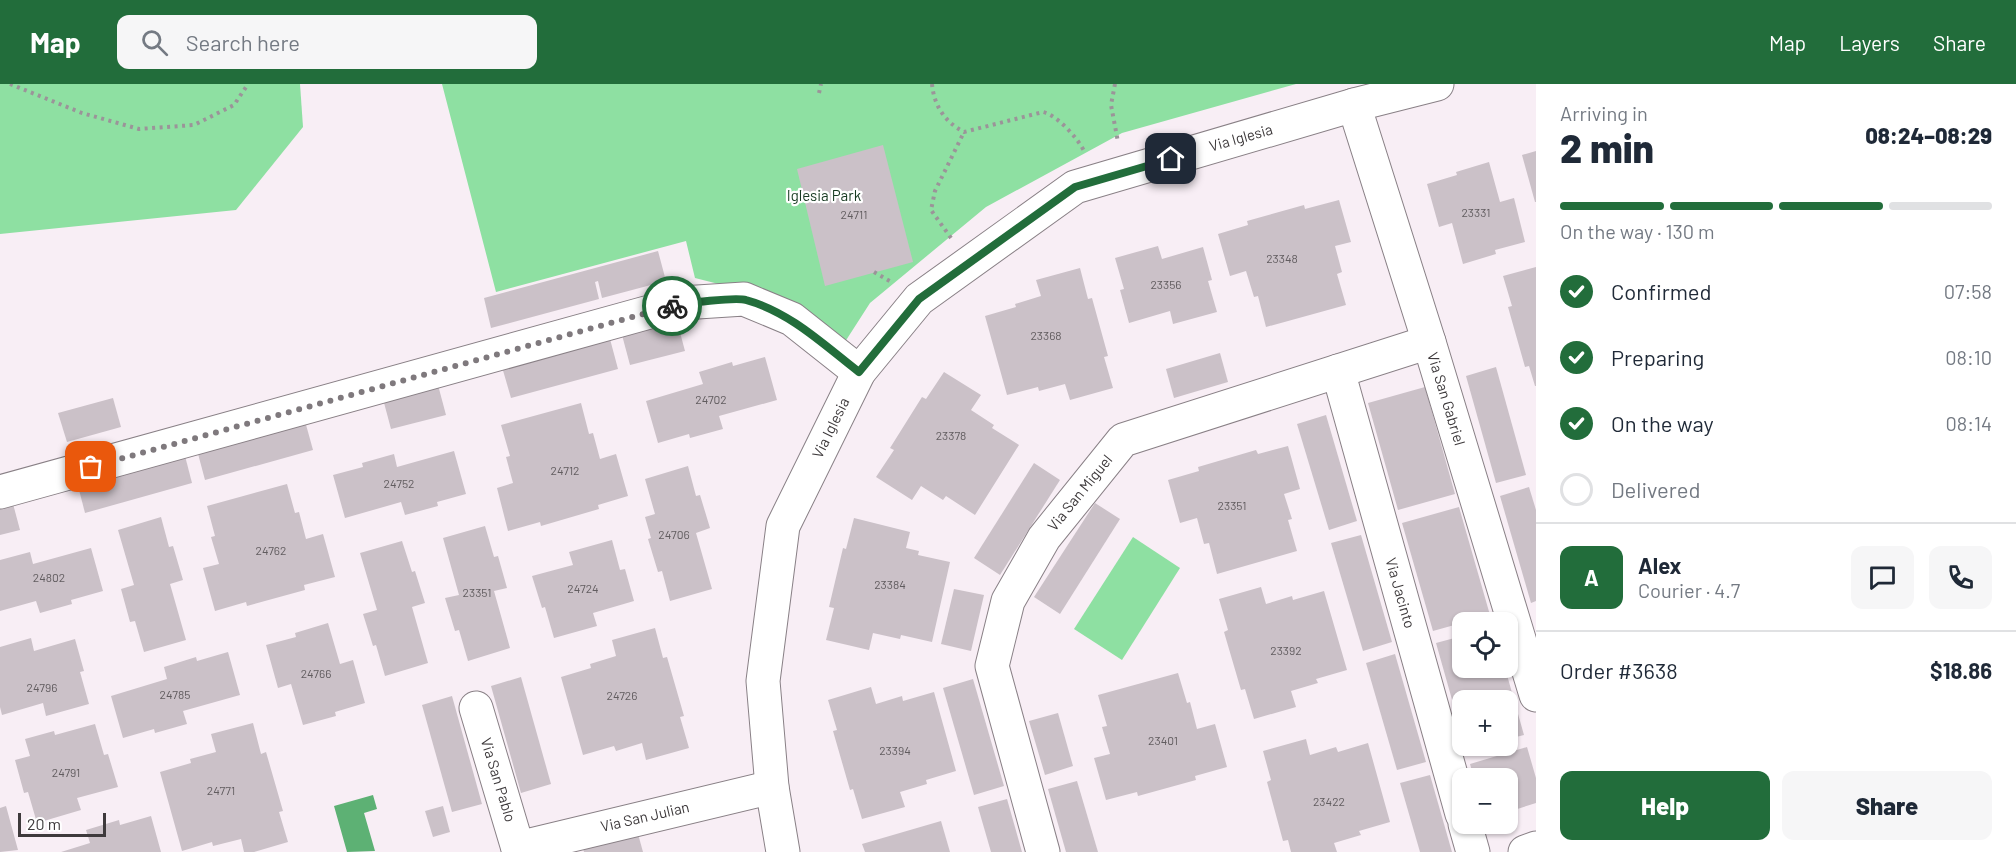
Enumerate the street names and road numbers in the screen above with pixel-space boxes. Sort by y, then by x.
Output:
street label: Via Iglesia [1207,119,1275,155]
street label: Via San Gabriel [1424,350,1470,447]
street label: Via Iglesia [808,394,852,461]
street label: Via San Miguel [1043,451,1115,534]
street label: Via Jacinto [1382,555,1420,630]
street label: Via San Pablo [478,735,520,824]
street label: Via San Julian [599,797,691,835]

